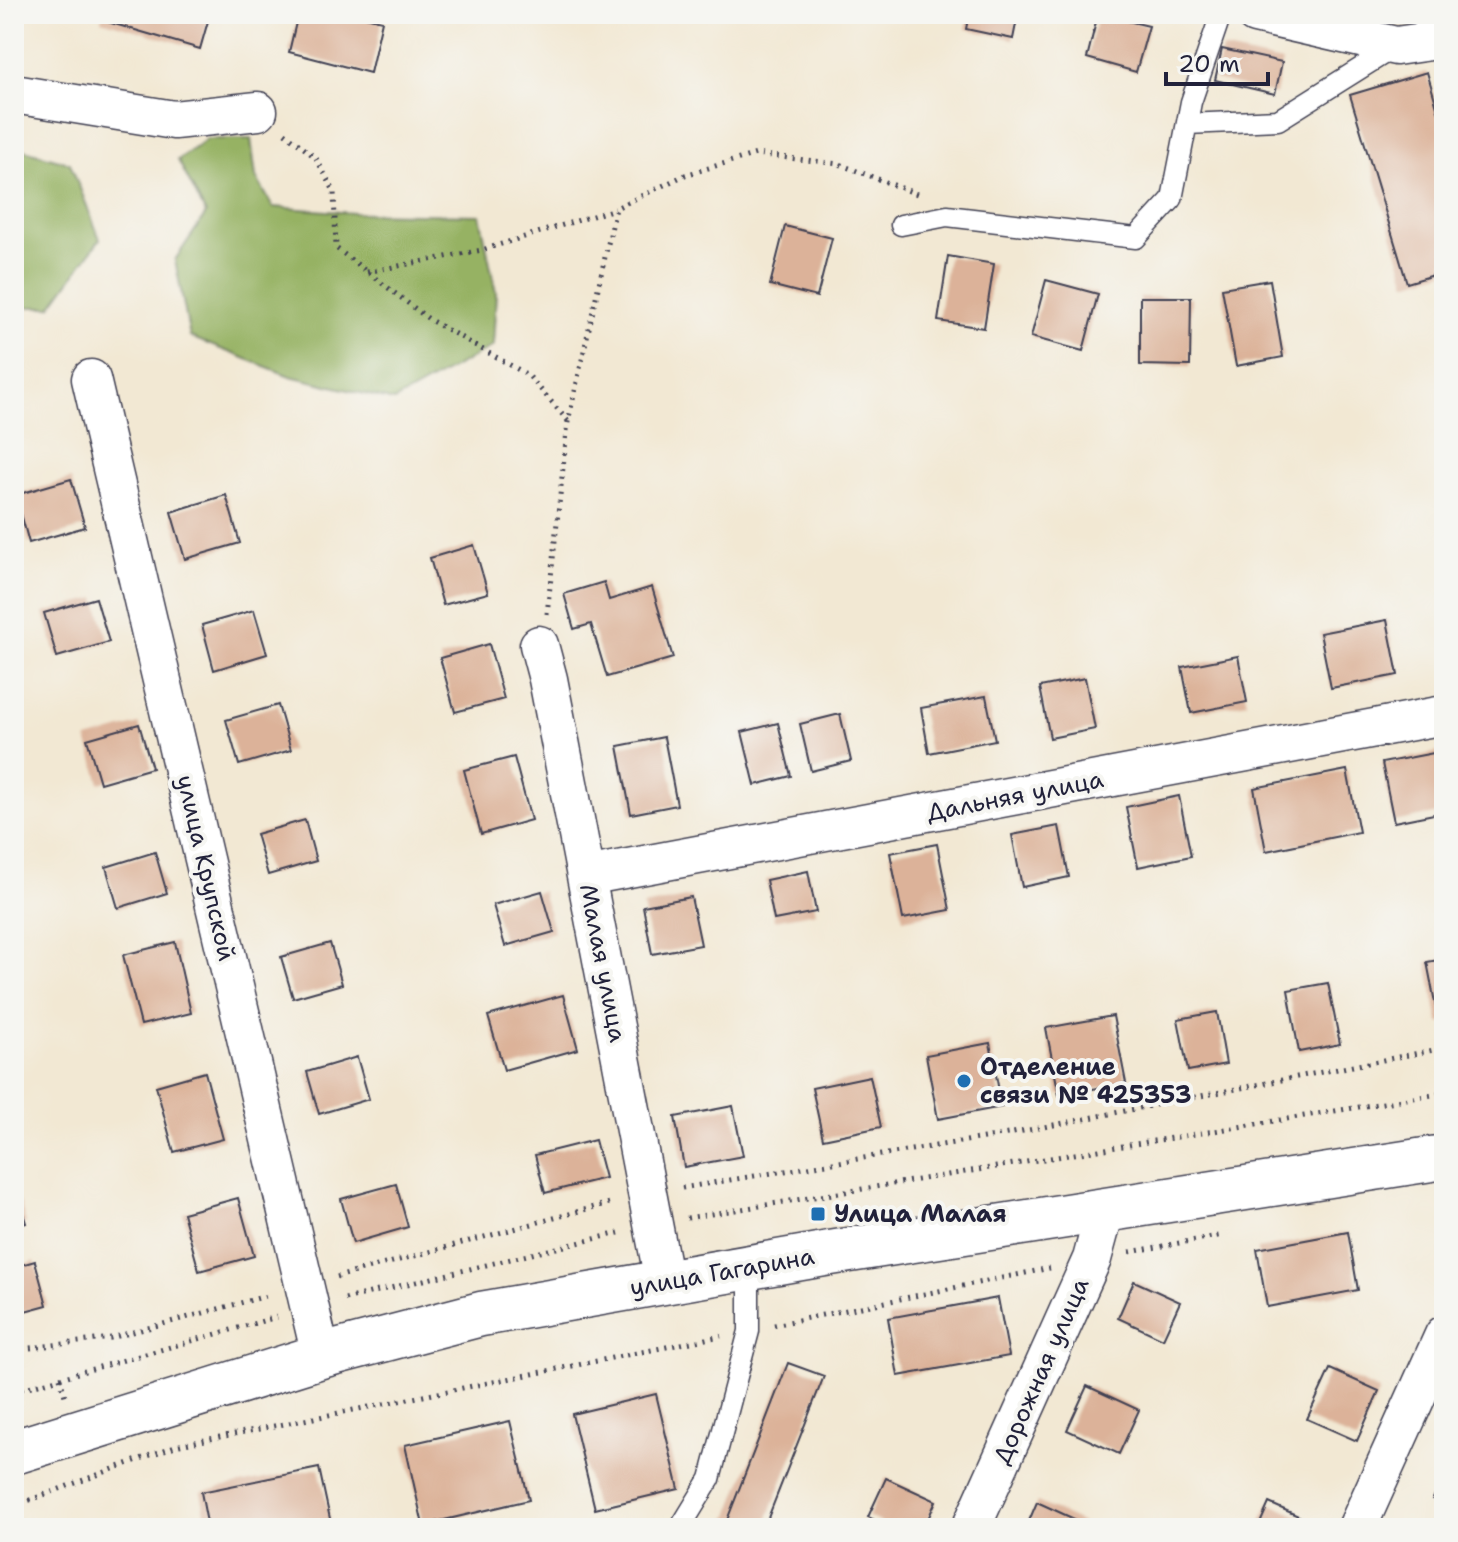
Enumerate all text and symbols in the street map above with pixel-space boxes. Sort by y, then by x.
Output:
scale bar [1166,36,1268,86]
text: 20 m [1178,48,1240,80]
street label: Дальняя улица [924,763,1106,829]
street label: улица Крупской [169,772,243,964]
street label: Малая улица [572,881,634,1045]
place label: Отделение связи № 425353 [980,1051,1192,1111]
marker: Отделение связи № 425353 [955,1072,973,1090]
place label: Улица Малая [834,1198,1007,1230]
marker: Улица Малая [809,1205,827,1223]
street label: улица Гагарина [627,1240,817,1304]
street label: Дорожная улица [986,1273,1096,1469]

